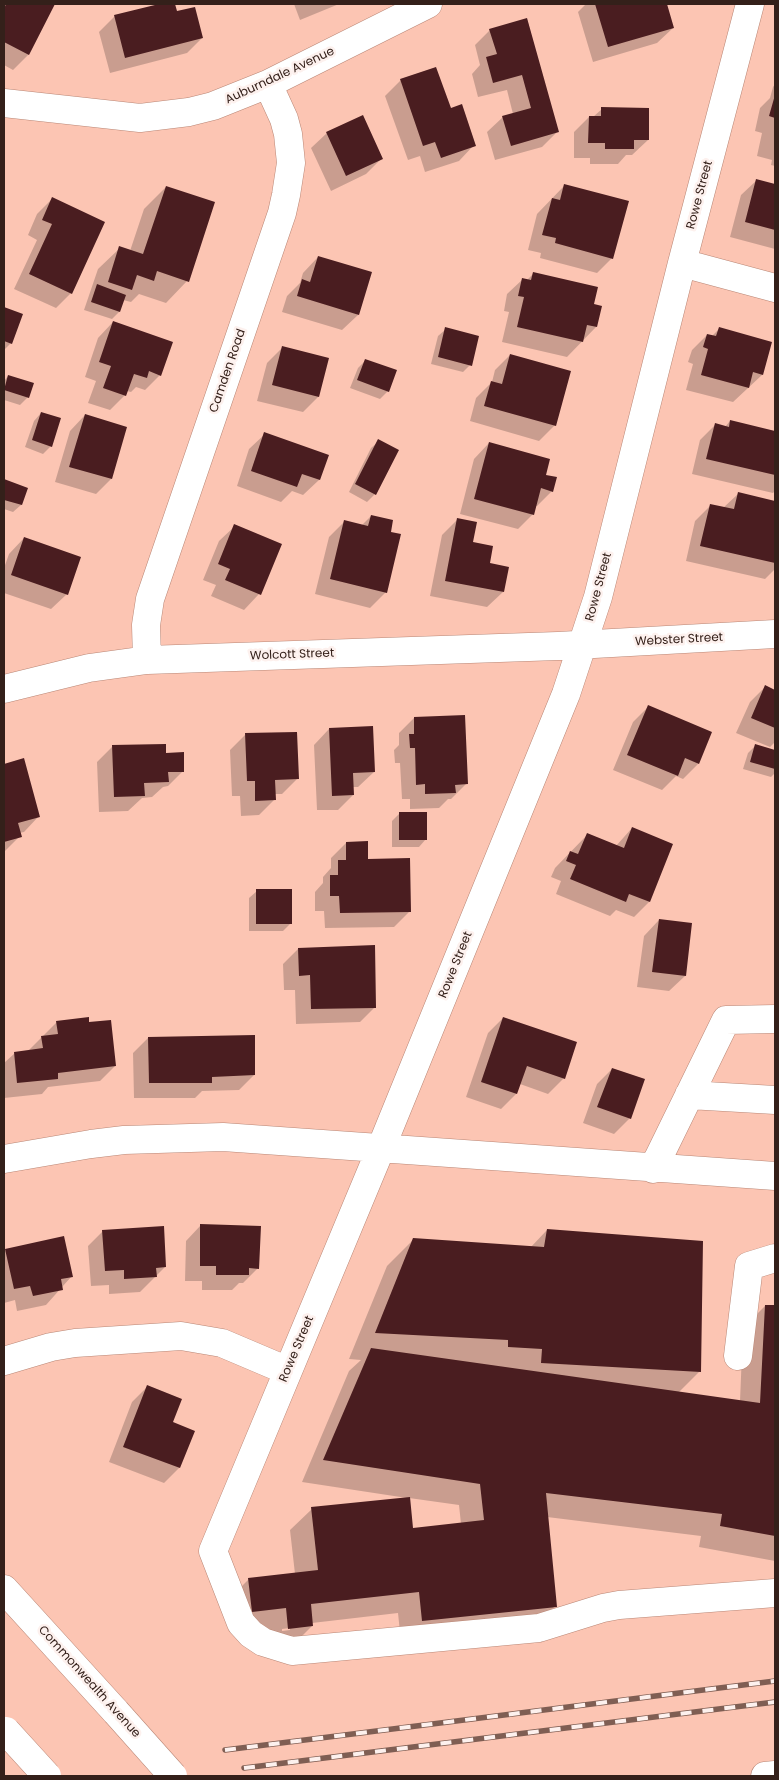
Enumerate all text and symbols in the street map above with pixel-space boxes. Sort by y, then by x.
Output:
street label: Auburndale Avenue [223,44,337,108]
street label: Rowe Street [684,159,716,231]
street label: Camden Road [207,327,249,415]
street label: Rowe Street [583,551,615,623]
street label: Webster Street [635,631,723,649]
street label: Wolcott Street [250,646,334,664]
street label: Rowe Street [436,930,476,1000]
street label: Rowe Street [277,1314,317,1384]
street label: Commonwealth Avenue [35,1623,143,1741]

